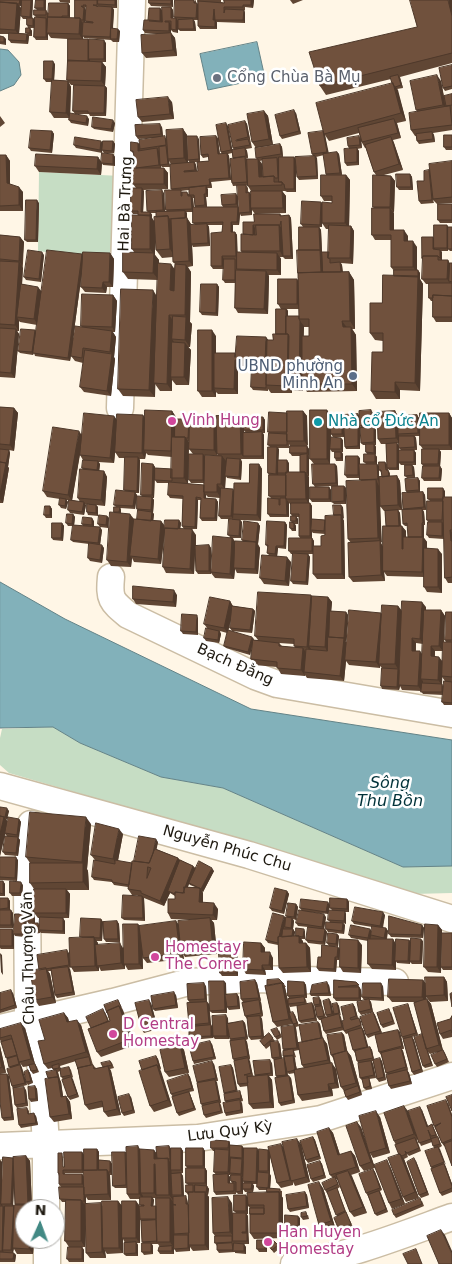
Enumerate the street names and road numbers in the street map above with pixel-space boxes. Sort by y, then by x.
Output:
street label: Hai Bà Trưng [115,156,137,252]
street label: Bạch Đằng [194,640,276,690]
street label: Nguyễn Phúc Chu [161,822,293,876]
street label: Châu Thượng Văn [19,891,39,1025]
street label: Lưu Quý Kỳ [186,1118,274,1146]

